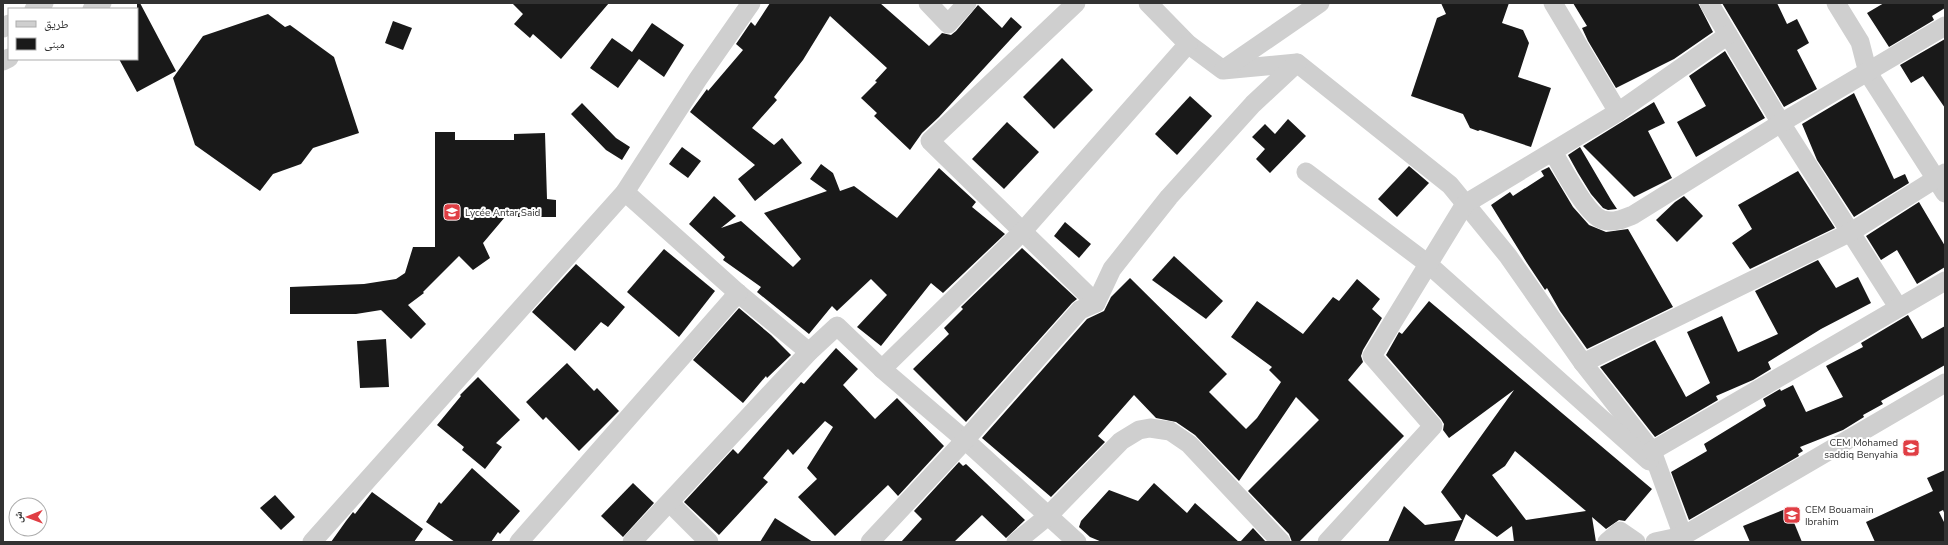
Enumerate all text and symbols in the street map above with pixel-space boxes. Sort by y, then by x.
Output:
legend [8,8,138,60]
text: طريق [44,16,69,32]
text: مبنى [44,36,65,52]
school or university icon: Lycée Antar Said [442,202,462,222]
place label: Lycée Antar Said [465,206,541,220]
place label: CEM Mohamed saddiq Benyahia [1824,436,1898,462]
school or university icon: CEM Mohamed saddiq Benyahia [1901,438,1921,458]
north arrow [8,497,48,537]
place label: CEM Bouamain Ibrahim [1805,503,1874,529]
school or university icon: CEM Bouamain Ibrahim [1782,505,1802,525]
text: ش [11,511,26,523]

